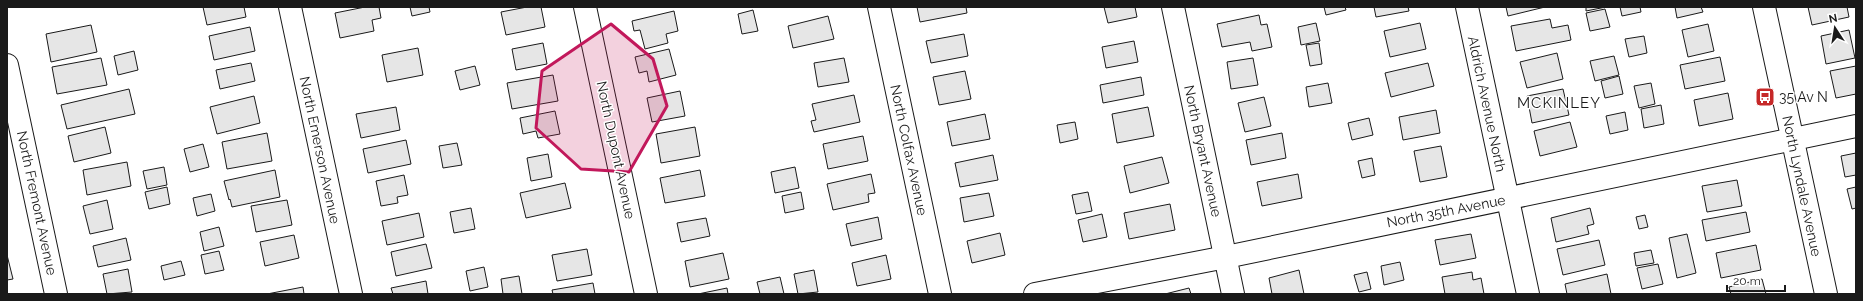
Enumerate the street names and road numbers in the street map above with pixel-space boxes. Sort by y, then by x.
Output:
street label: Aldrich Avenue North [1465,35,1509,173]
street label: North Emerson Avenue [297,75,343,225]
street label: North Dupont Avenue [594,80,638,220]
street label: North Colfax Avenue [887,83,931,217]
street label: North Bryant Avenue [1181,83,1225,219]
street label: North Lyndale Avenue [1779,114,1825,258]
street label: North Fremont Avenue [14,129,60,277]
street label: North 35th Avenue [1385,192,1507,230]

